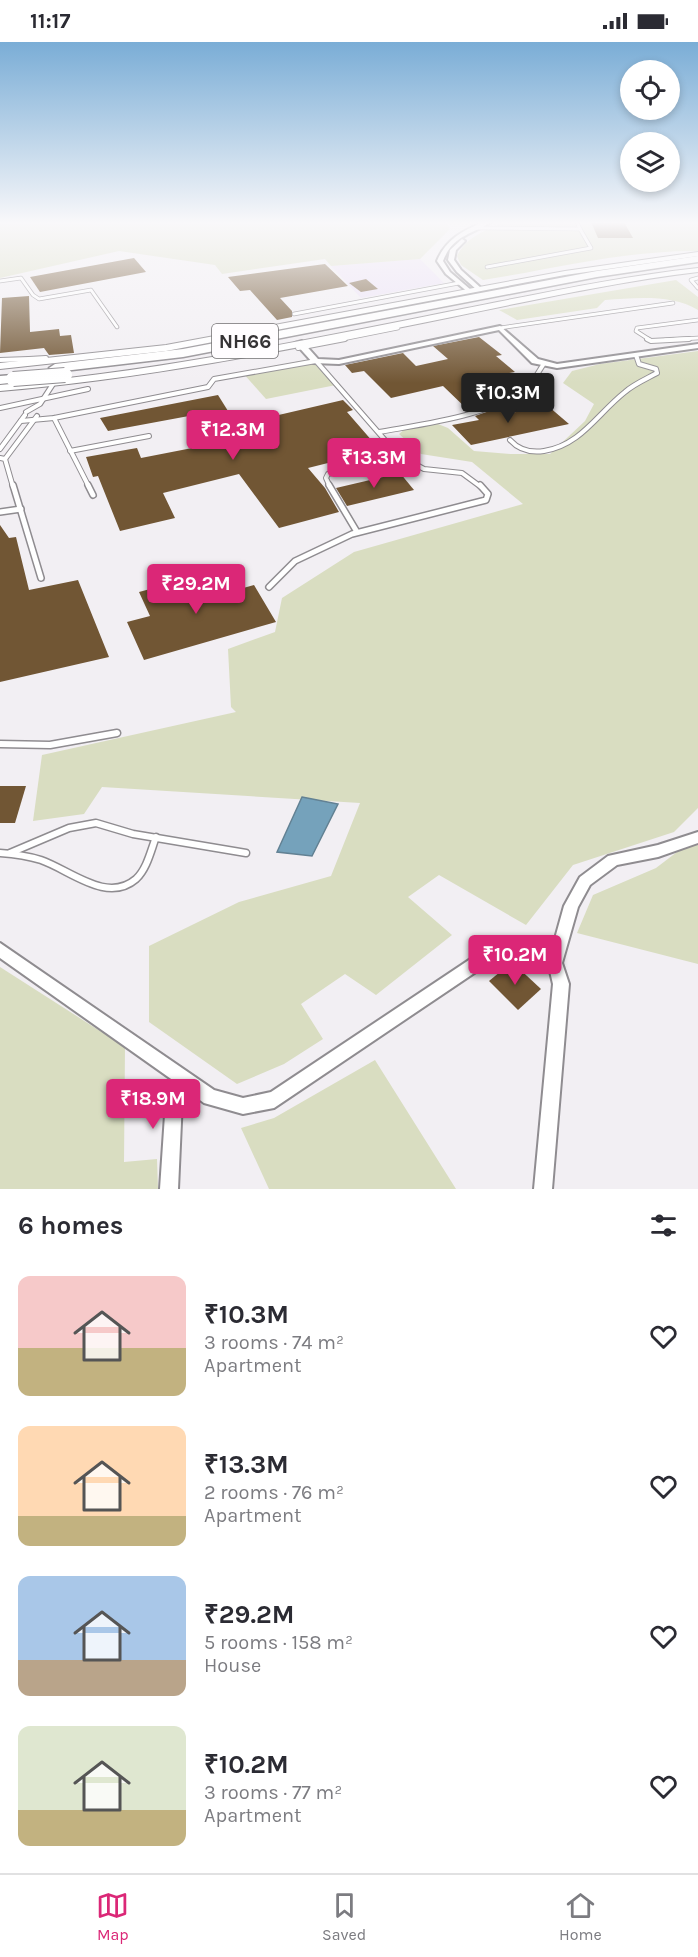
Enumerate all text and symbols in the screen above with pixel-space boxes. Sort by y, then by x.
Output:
text: 11:17 [30,8,70,34]
map controls [620,60,680,192]
button: locate [620,60,680,120]
button: layers [620,132,680,192]
road number: NH66 [212,324,278,358]
pin: ₹10.3M [459,373,557,424]
text: ₹10.3M [475,381,541,404]
pin: ₹12.3M [184,410,282,461]
text: ₹12.3M [201,418,265,441]
pin: ₹13.3M [325,438,423,489]
text: ₹13.3M [341,446,407,469]
pin: ₹29.2M [147,564,245,615]
text: ₹29.2M [161,572,231,595]
pin: ₹10.2M [466,935,564,986]
text: ₹10.2M [482,943,548,966]
pin: ₹18.9M [104,1079,202,1130]
text: ₹18.9M [120,1087,186,1110]
icon: filters [647,1209,680,1242]
text: 6 homes [18,1210,123,1241]
text: ₹10.3M [204,1299,289,1330]
icon: home [66,1300,138,1372]
icon: heart [647,1320,680,1353]
text: 3 rooms · 74 m² [204,1331,344,1354]
text: Apartment [204,1354,302,1377]
text: ₹13.3M [204,1449,289,1480]
icon: home [66,1450,138,1522]
icon: heart [647,1470,680,1503]
text: 2 rooms · 76 m² [204,1481,344,1504]
text: Apartment [204,1504,302,1527]
text: ₹29.2M [204,1599,295,1630]
icon: home [66,1600,138,1672]
icon: heart [647,1620,680,1653]
text: 5 rooms · 158 m² [204,1631,353,1654]
text: House [204,1654,261,1677]
text: ₹10.2M [204,1749,289,1780]
icon: home [66,1750,138,1822]
icon: heart [647,1770,680,1803]
text: 3 rooms · 77 m² [204,1781,342,1804]
text: Apartment [204,1804,302,1827]
tab: Map [96,1889,129,1944]
tab: Saved [322,1889,366,1944]
tab: Home [559,1889,602,1944]

